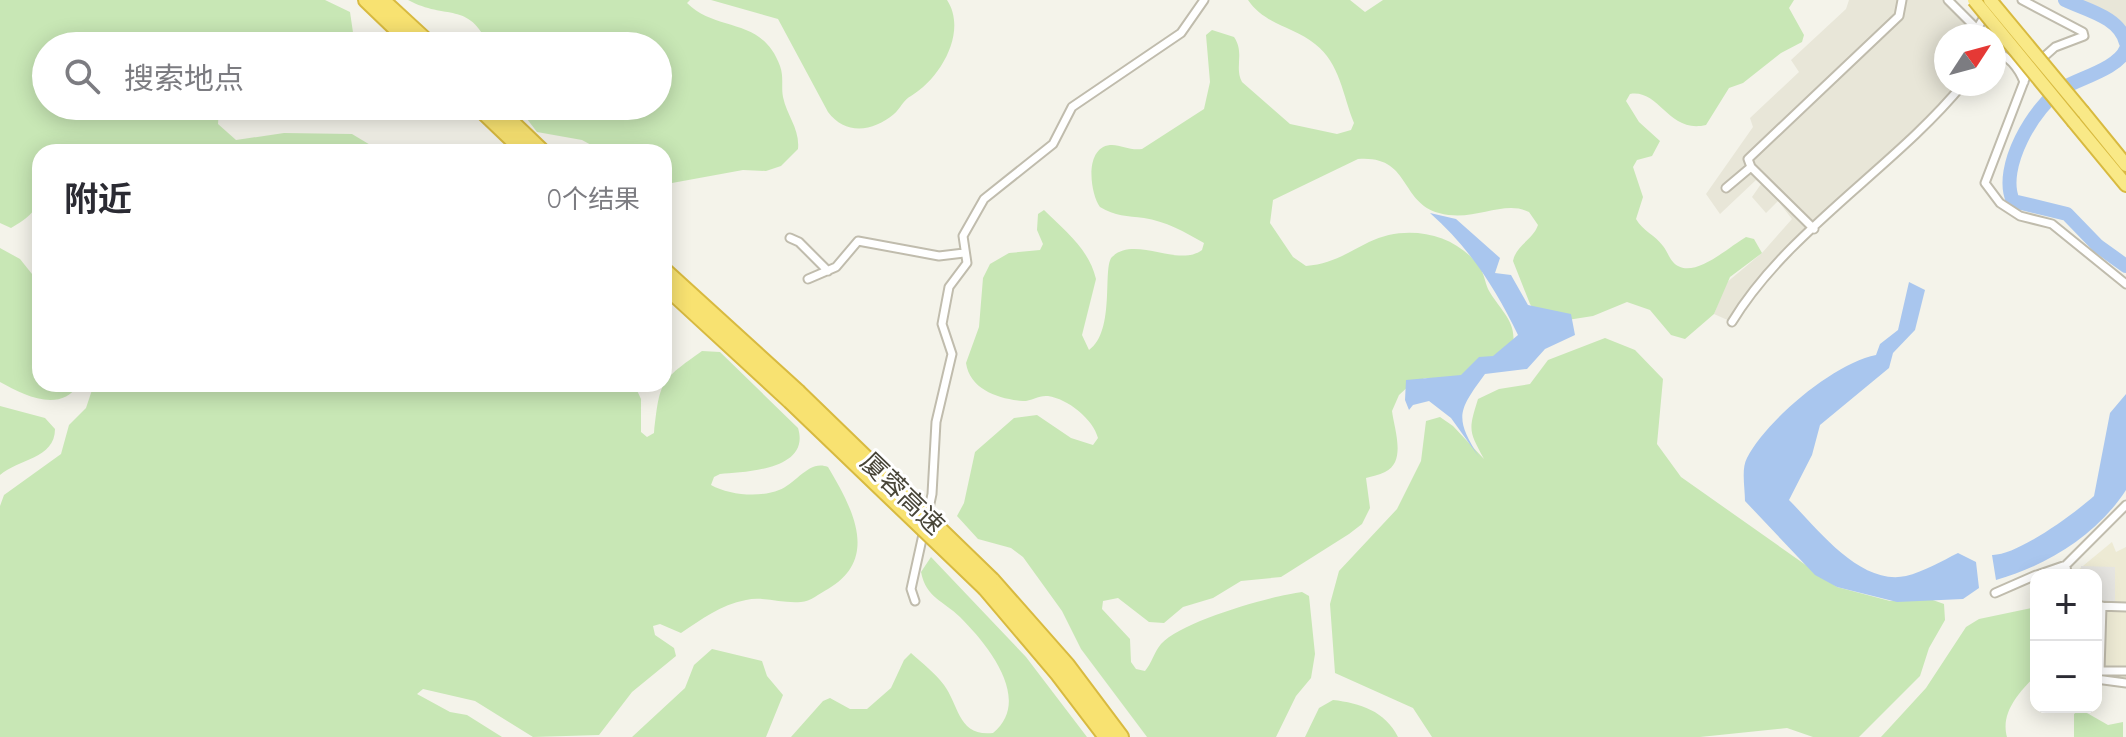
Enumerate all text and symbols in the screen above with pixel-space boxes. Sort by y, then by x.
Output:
north arrow [1934,24,2006,96]
search box [32,32,672,120]
icon: search [60,54,104,98]
text: 搜索地点 [124,59,244,97]
text: 附近 [64,177,132,220]
text: 0个结果 [547,182,640,215]
street label: 厦蓉高速 [854,445,952,541]
map controls [2030,569,2102,713]
button: + [2030,569,2102,641]
button: − [2030,641,2102,713]

